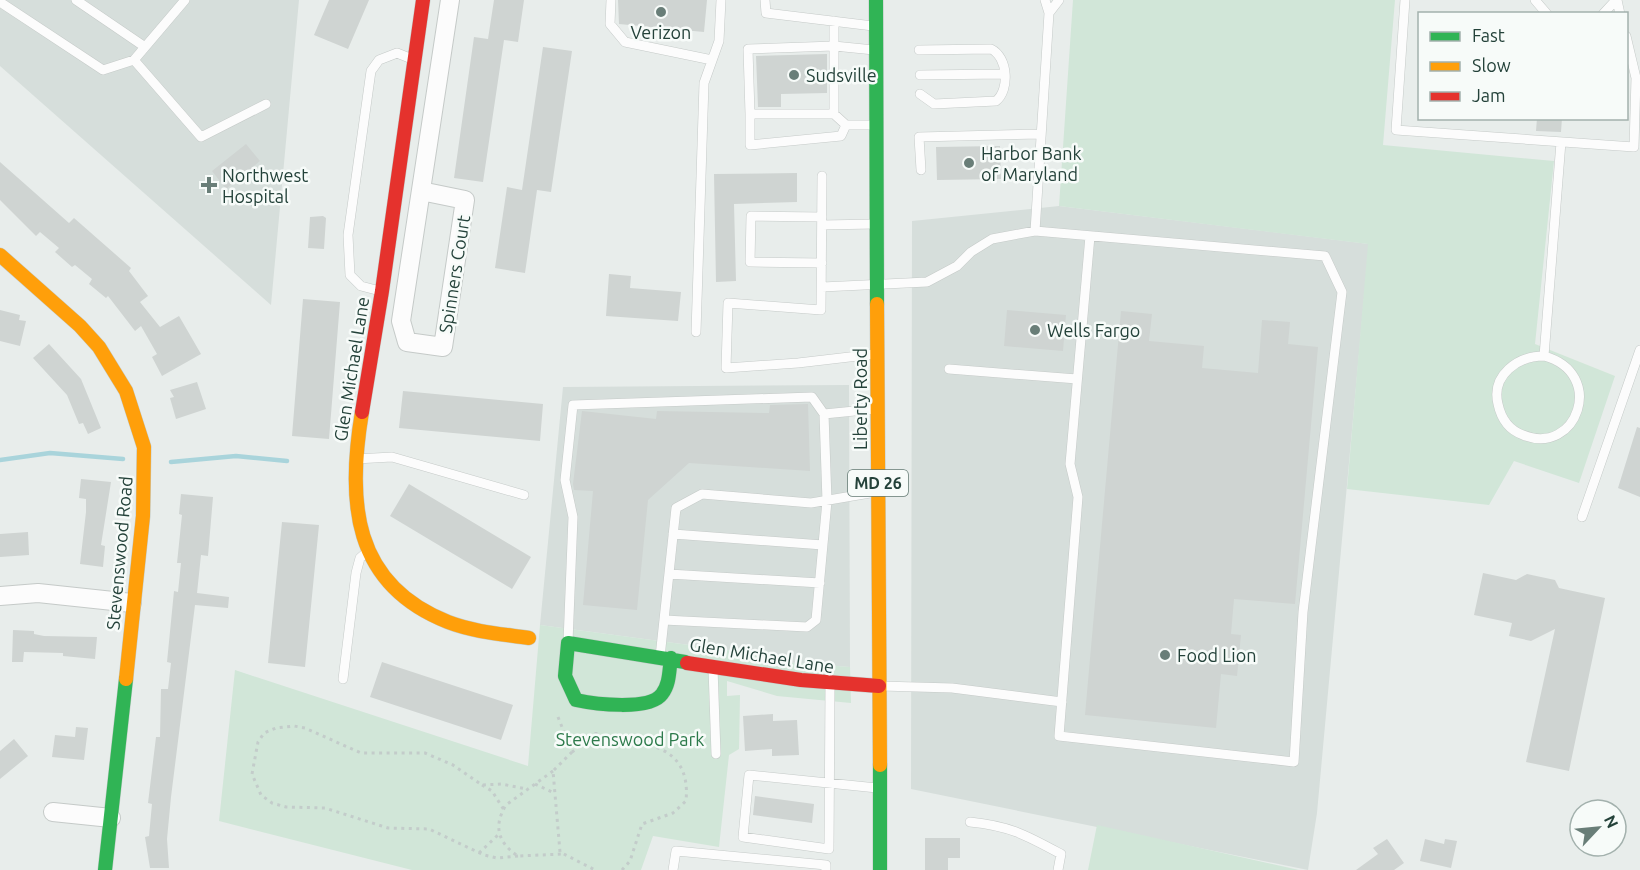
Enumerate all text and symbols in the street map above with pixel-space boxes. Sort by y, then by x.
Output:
marker: Verizon [654,5,668,19]
legend [1418,12,1628,120]
place label: Verizon [631,22,691,42]
text: Fast [1472,25,1505,45]
text: Slow [1472,55,1511,75]
place label: Sudsville [806,65,877,85]
marker: Sudsville [787,68,801,82]
text: Jam [1472,85,1506,105]
place label: Harbor Bank of Maryland [981,143,1082,184]
marker: Harbor Bank of Maryland [962,156,976,170]
place label: Northwest Hospital [222,165,308,206]
marker: Northwest Hospital [200,176,218,194]
street label: Spinners Court [435,214,473,334]
street label: Glen Michael Lane [330,295,372,443]
place label: Wells Fargo [1047,320,1140,340]
marker: Wells Fargo [1028,323,1042,337]
street label: Liberty Road [850,348,870,450]
road number: MD 26 [848,470,908,496]
street label: Stevenswood Road [102,475,136,631]
street label: Glen Michael Lane [688,634,836,676]
place label: Food Lion [1177,645,1257,665]
marker: Food Lion [1158,648,1172,662]
park label: Stevenswood Park [556,729,704,749]
north arrow [1568,798,1628,858]
text: N [1601,812,1622,831]

